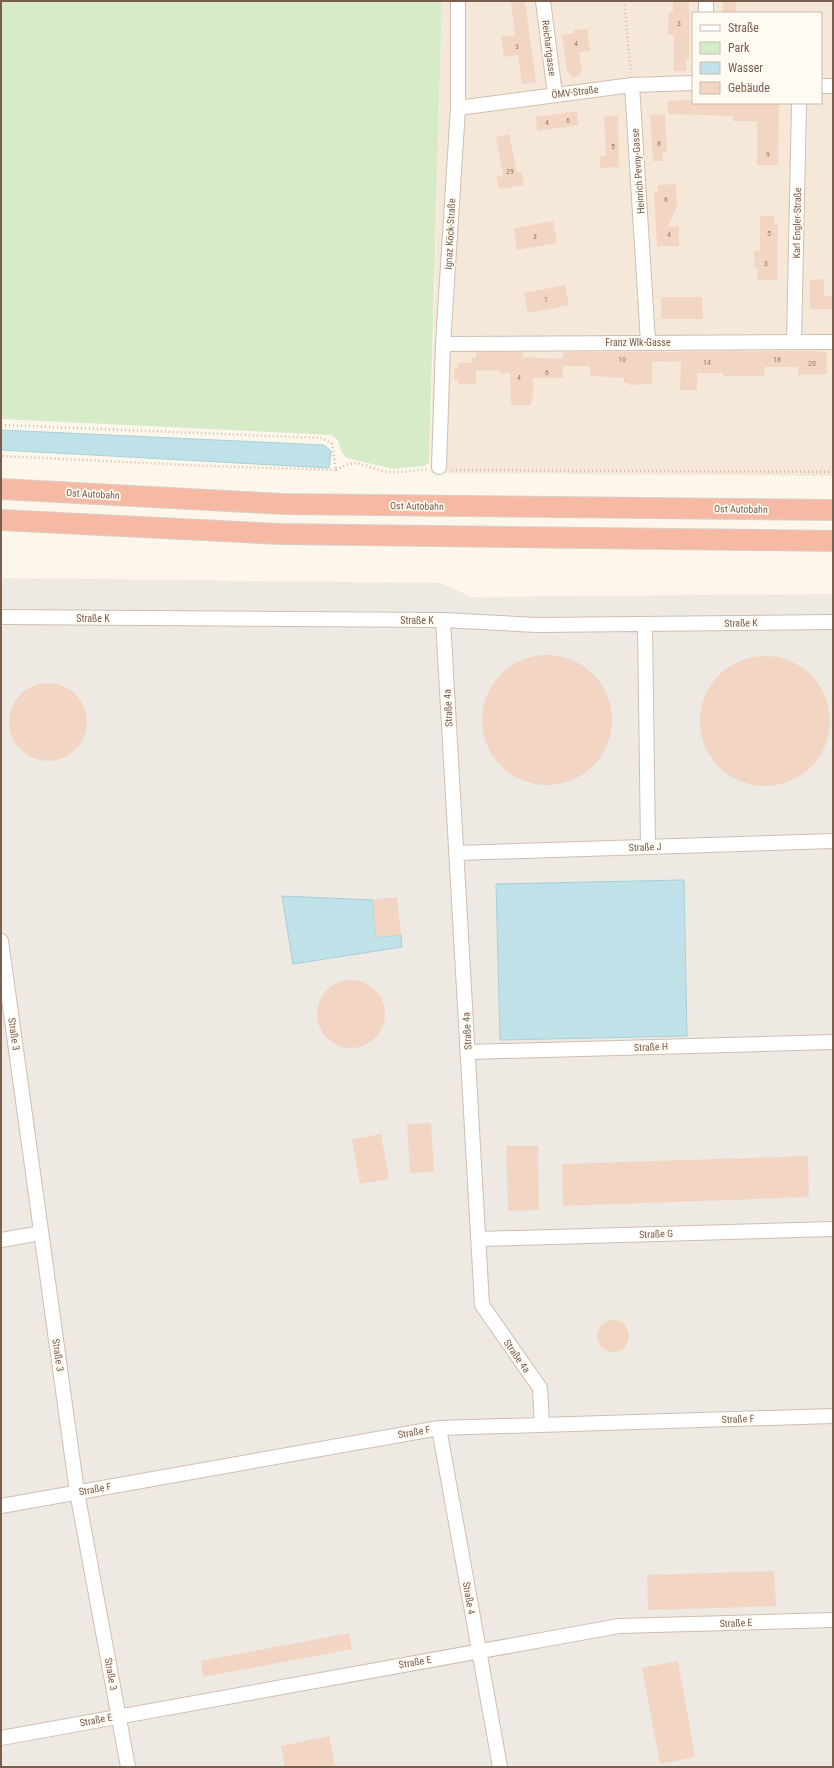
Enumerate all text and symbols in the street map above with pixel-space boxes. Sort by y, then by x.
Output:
legend [692,12,822,104]
street label: Reichartgasse [540,19,558,77]
house number: 3 [677,19,681,28]
text: Straße [728,21,759,35]
house number: 4 [574,39,578,48]
text: Park [728,41,750,55]
house number: 3 [515,42,519,51]
text: Wasser [728,61,763,75]
text: Gebäude [728,81,770,95]
street label: ÖMV-Straße [551,83,599,100]
house number: 6 [566,116,570,125]
house number: 4 [545,118,549,127]
street label: Heinrich Pevny-Gasse [630,128,646,214]
house number: 8 [657,139,661,148]
house number: 5 [611,142,615,151]
house number: 9 [766,150,770,159]
house number: 29 [506,167,514,176]
street label: Karl Engler-Straße [791,187,803,259]
house number: 6 [664,195,668,204]
street label: Ignaz Köck-Straße [443,198,457,270]
house number: 5 [767,229,771,238]
house number: 4 [667,230,671,239]
house number: 3 [533,232,537,241]
house number: 3 [764,259,768,268]
house number: 1 [544,295,548,304]
street label: Franz Wlk-Gasse [605,337,671,348]
house number: 10 [618,355,626,364]
house number: 18 [773,355,781,364]
house number: 14 [703,358,711,367]
house number: 20 [808,359,816,368]
house number: 6 [545,368,549,377]
house number: 4 [517,373,521,382]
street label: Ost Autobahn [66,487,120,501]
street label: Ost Autobahn [390,500,444,512]
street label: Ost Autobahn [714,503,768,515]
street label: Straße K [76,613,110,624]
street label: Straße K [400,615,434,626]
street label: Straße K [724,617,758,629]
street label: Straße 4a [442,689,454,727]
street label: Straße J [628,841,662,853]
street label: Straße 4a [461,1012,473,1050]
street label: Straße 3 [6,1017,22,1051]
street label: Straße H [634,1041,668,1053]
street label: Straße G [639,1228,673,1240]
street label: Straße 4a [502,1337,532,1375]
street label: Straße 3 [50,1338,66,1372]
street label: Straße F [721,1413,755,1425]
street label: Straße F [397,1424,431,1440]
street label: Straße F [78,1481,112,1497]
street label: Straße 4 [461,1581,477,1615]
street label: Straße E [719,1617,753,1629]
street label: Straße E [398,1654,432,1670]
street label: Straße 3 [103,1657,119,1691]
street label: Straße E [79,1711,113,1729]

